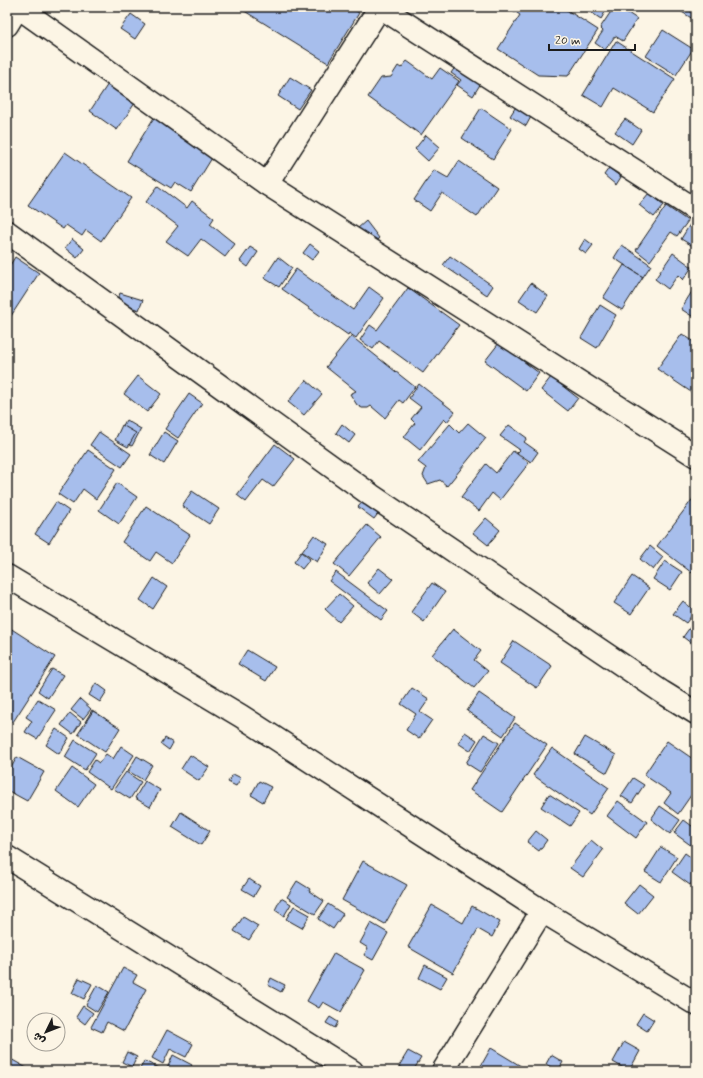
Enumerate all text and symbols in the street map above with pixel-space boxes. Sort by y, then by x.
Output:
scale bar [549,26,635,52]
text: 20 m [555,33,581,49]
north arrow [26,1012,66,1052]
text: ش [30,1029,49,1047]

